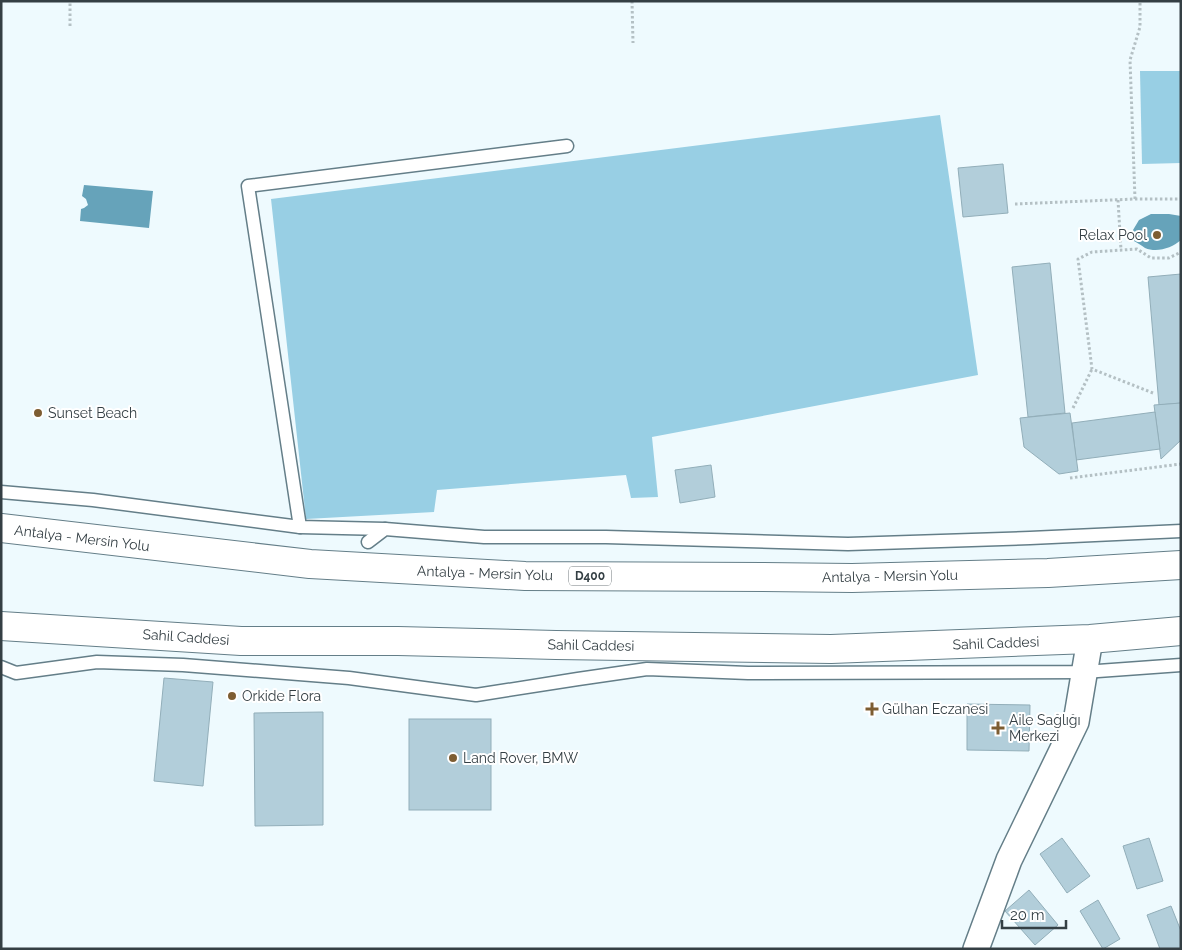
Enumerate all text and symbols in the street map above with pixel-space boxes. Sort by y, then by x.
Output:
place label: Relax Pool [1079,227,1147,243]
marker: Relax Pool [1151,229,1163,241]
place label: Sunset Beach [48,405,137,421]
marker: Sunset Beach [32,407,44,419]
street label: Antalya - Mersin Yolu [13,522,151,554]
street label: Antalya - Mersin Yolu [417,563,553,583]
road number: D400 [569,566,611,586]
street label: Antalya - Mersin Yolu [822,567,958,585]
street label: Sahil Caddesi [142,626,230,648]
street label: Sahil Caddesi [952,633,1040,653]
street label: Sahil Caddesi [547,636,635,654]
place label: Orkide Flora [242,688,321,704]
marker: Orkide Flora [226,690,238,702]
place label: Gülhan Eczanesi [882,701,988,717]
marker: Gülhan Eczanesi [866,703,878,715]
place label: Aile Sağlığı Merkezi [1009,712,1080,744]
marker: Aile Sağlığı Merkezi [991,721,1005,735]
place label: Land Rover, BMW [463,750,579,766]
marker: Land Rover, BMW [447,752,459,764]
scale bar [1002,898,1066,930]
text: 20 m [1010,906,1045,924]

